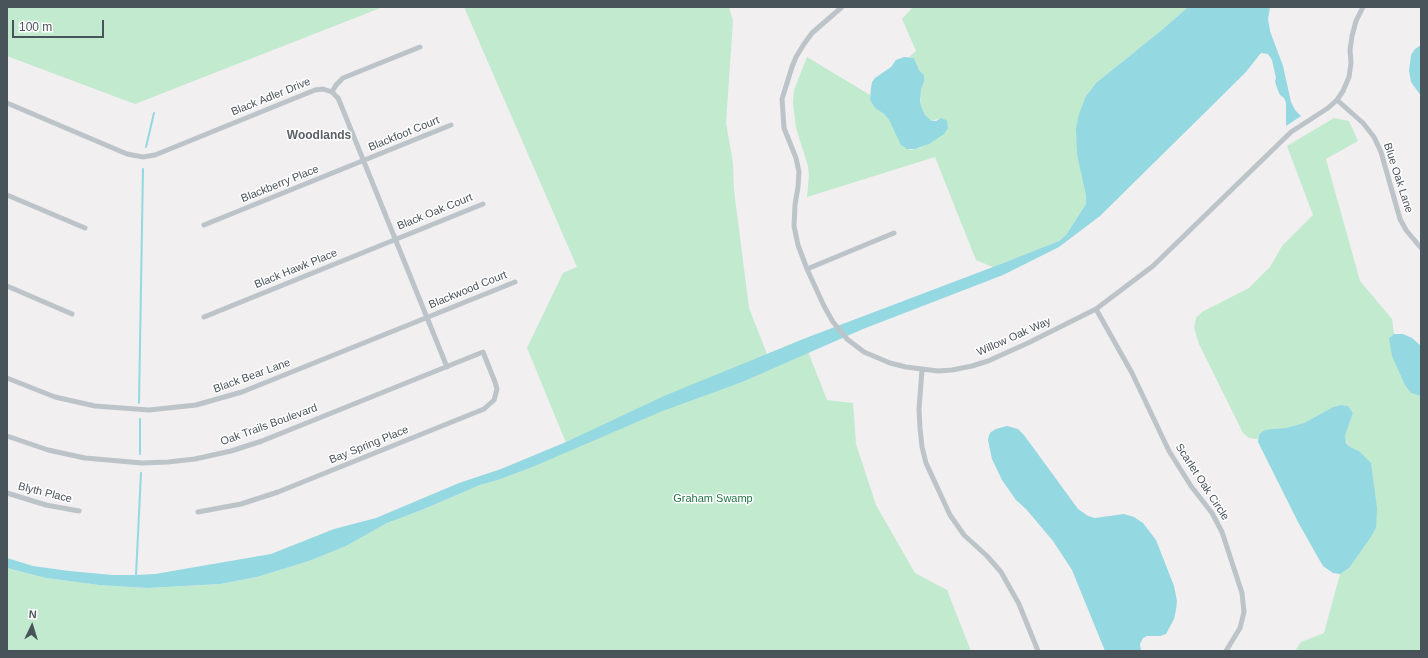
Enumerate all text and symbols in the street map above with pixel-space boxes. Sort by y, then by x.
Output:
scale bar [14,12,106,38]
text: 100 m [19,20,52,34]
street label: Black Adler Drive [229,75,313,119]
street label: Blackfoot Court [367,114,441,154]
district label: Woodlands [287,129,351,143]
street label: Blue Oak Lane [1380,141,1416,215]
street label: Blackberry Place [239,162,321,206]
street label: Black Oak Court [395,191,475,233]
street label: Black Hawk Place [253,246,339,292]
street label: Blackwood Court [427,268,509,312]
street label: Willow Oak Way [975,315,1053,359]
street label: Black Bear Lane [212,356,292,396]
street label: Oak Trails Boulevard [219,401,319,449]
street label: Bay Spring Place [327,423,411,467]
street label: Scarlet Oak Circle [1172,441,1232,523]
street label: Blyth Place [17,480,73,506]
park label: Graham Swamp [673,492,753,506]
north arrow [12,606,52,646]
text: N [28,608,37,620]

